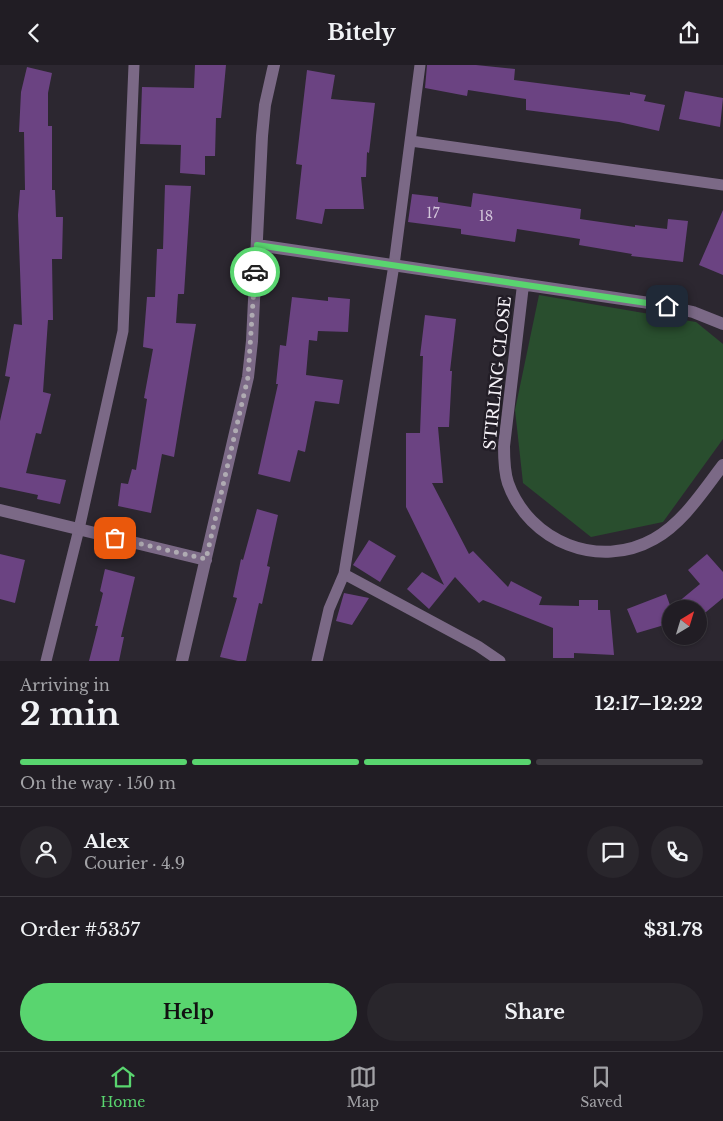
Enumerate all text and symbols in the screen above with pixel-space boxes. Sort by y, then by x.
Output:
icon: back [20,19,48,47]
text: Bitely [327,19,396,46]
icon: share [675,19,703,47]
house number: 17 [426,204,441,222]
house number: 18 [479,207,493,225]
courier [230,247,280,297]
icon: car [241,258,269,286]
pin [646,285,688,327]
icon: home [653,292,681,320]
street label: STIRLING CLOSE [479,295,515,451]
pin [94,517,136,559]
icon: bag [101,524,129,552]
north arrow [662,600,708,645]
map controls [662,600,707,645]
text: Arriving in [20,675,110,695]
text: 12:17–12:22 [595,692,703,715]
text: 2 min [20,694,120,734]
text: On the way · 150 m [20,773,176,793]
button: person [20,826,72,878]
button: chat [587,826,639,878]
button: phone [651,826,703,878]
text: Alex [84,830,129,853]
text: Courier · 4.9 [84,853,185,873]
text: Order #5357 [20,918,140,941]
text: $31.78 [644,918,703,941]
button: Help [20,983,357,1041]
button: Share [367,983,703,1041]
tab: Home [101,1063,145,1111]
tab: Map [347,1063,379,1111]
tab: Saved [580,1063,622,1111]

